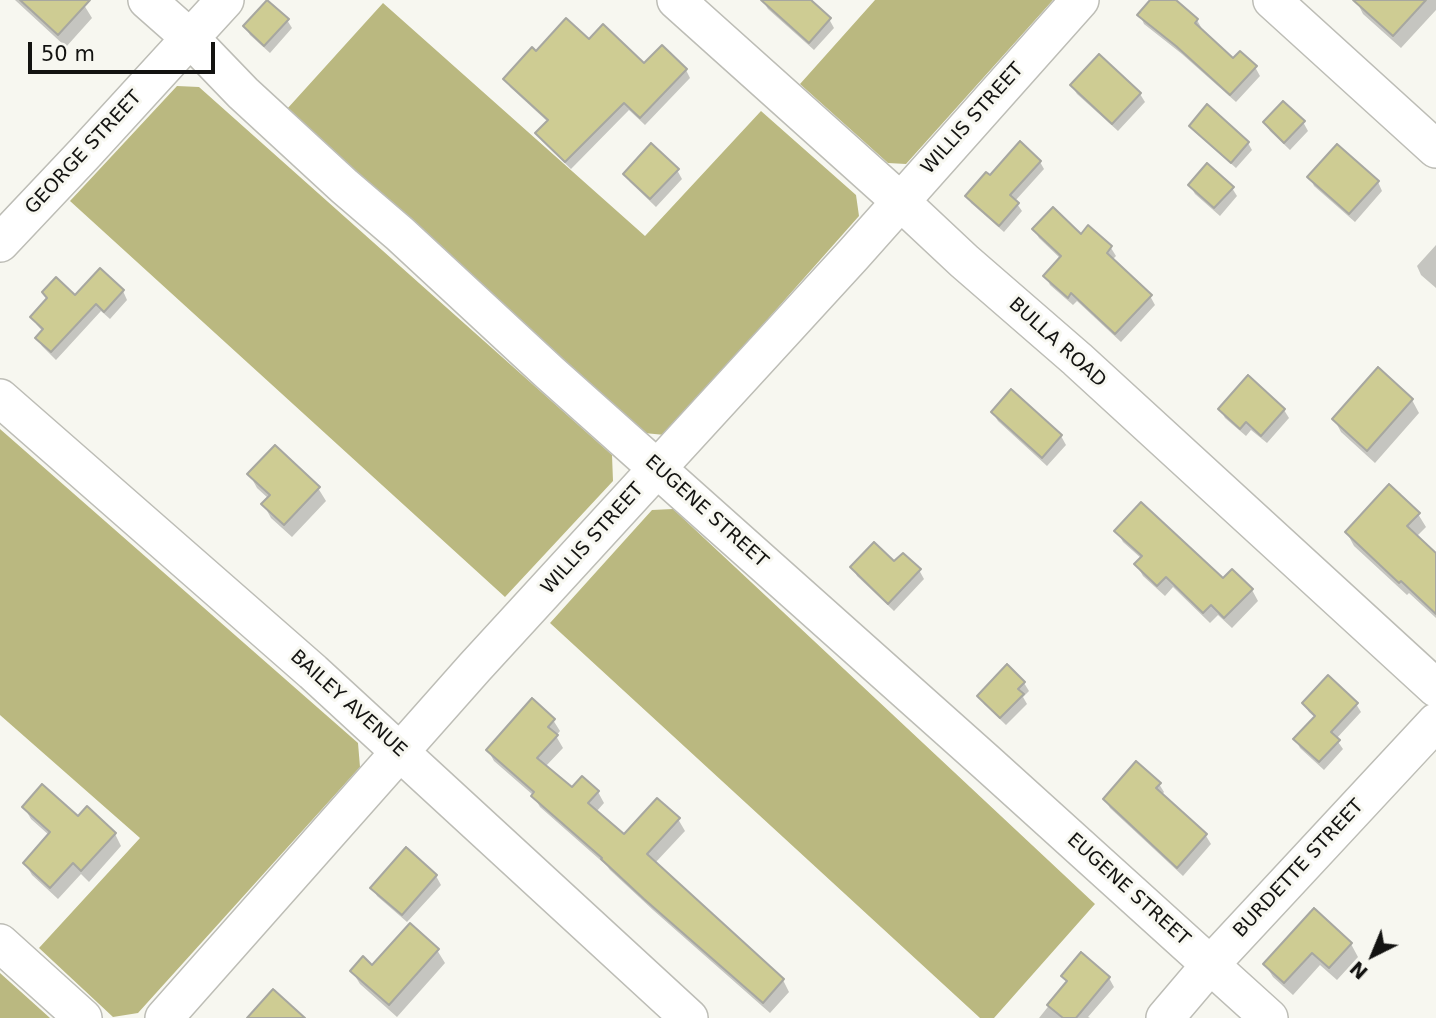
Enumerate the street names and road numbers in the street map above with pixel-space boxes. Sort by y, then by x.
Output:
street label: WILLIS STREET [917,59,1029,179]
street label: GEORGE STREET [21,87,147,219]
street label: BULLA ROAD [1004,293,1110,393]
street label: EUGENE STREET [640,451,772,573]
street label: WILLIS STREET [537,479,649,599]
street label: BAILEY AVENUE [285,646,411,762]
street label: BURDETTE STREET [1229,795,1369,943]
street label: EUGENE STREET [1062,829,1194,951]

